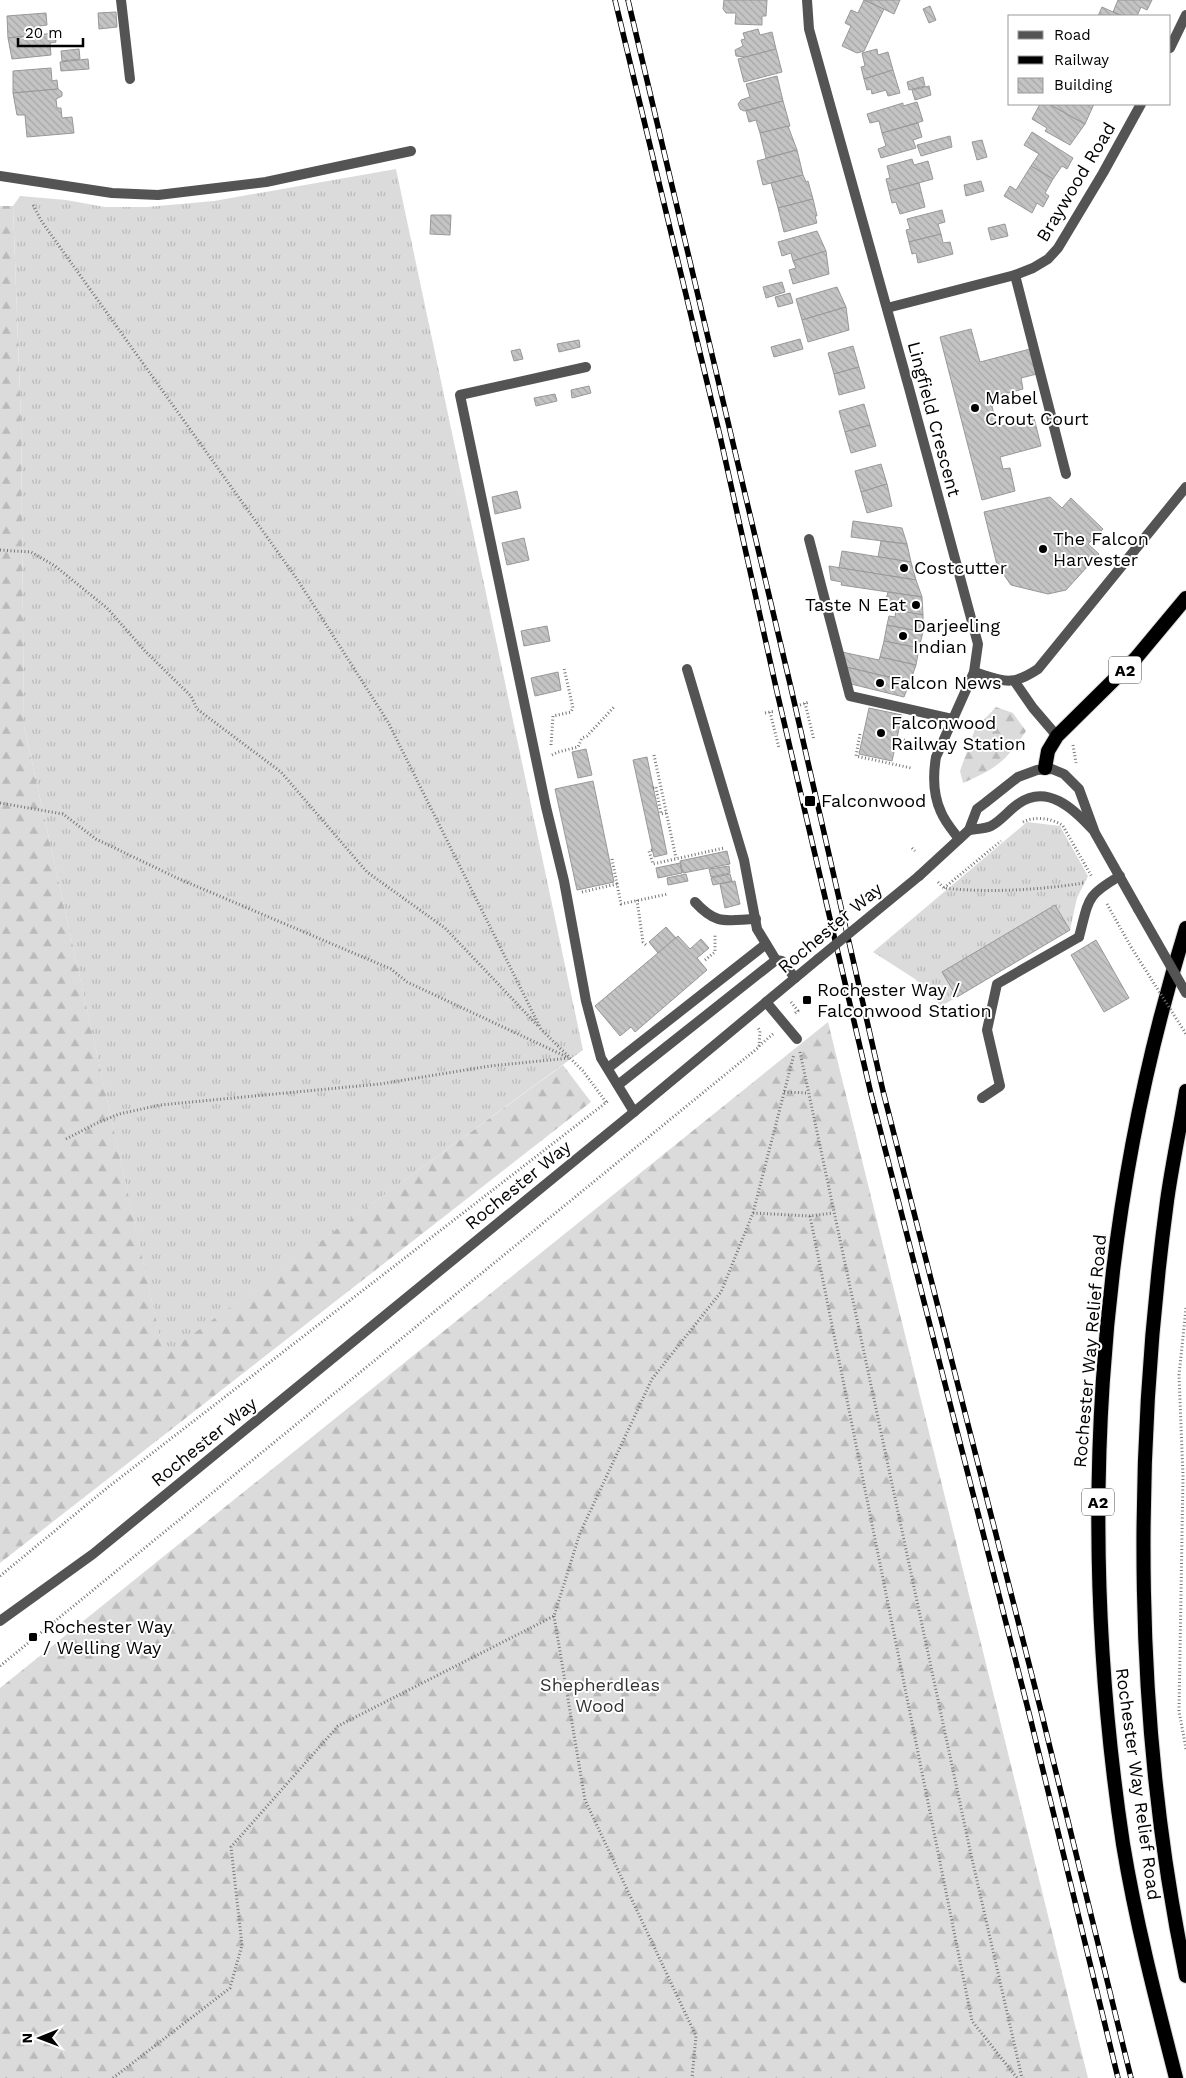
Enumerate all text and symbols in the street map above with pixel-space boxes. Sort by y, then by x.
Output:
scale bar [18,15,82,47]
legend [1008,15,1171,105]
text: 20 m [25,24,63,42]
text: Road [1054,26,1091,44]
text: Railway [1054,51,1109,69]
text: Building [1054,76,1112,94]
street label: Braywood Road [1032,118,1119,245]
street label: Lingfield Crescent [904,339,965,499]
place label: Mabel Crout Court [985,387,1089,429]
marker: Mabel Crout Court [969,402,981,414]
place label: The Falcon Harvester [1053,528,1149,570]
marker: The Falcon Harvester [1037,543,1049,555]
place label: Costcutter [914,557,1007,578]
marker: Costcutter [898,562,910,574]
place label: Taste N Eat [805,594,906,615]
marker: Taste N Eat [910,599,922,611]
place label: Darjeeling Indian [913,615,1001,657]
marker: Darjeeling Indian [897,630,909,642]
road number: A2 [1109,656,1141,684]
place label: Falcon News [890,672,1002,693]
marker: Falcon News [874,677,886,689]
place label: Falconwood Railway Station [891,712,1026,754]
marker: Falconwood Railway Station [875,727,887,739]
place label: Falconwood [821,790,926,811]
marker: Falconwood [803,794,817,808]
street label: Rochester Way [773,877,887,977]
place label: Rochester Way / Falconwood Station [817,979,992,1021]
marker: Rochester Way / Falconwood Station [801,994,813,1006]
street label: Rochester Way [461,1135,575,1234]
street label: Rochester Way Relief Road [1069,1233,1110,1469]
street label: Rochester Way [147,1392,261,1491]
road number: A2 [1082,1488,1114,1515]
place label: Rochester Way / Welling Way [43,1616,173,1658]
marker: Rochester Way / Welling Way [27,1631,39,1643]
street label: Rochester Way Relief Road [1112,1666,1165,1901]
park label: Shepherdleas Wood [540,1674,660,1716]
north arrow [15,2013,65,2063]
text: N [19,2033,35,2044]

